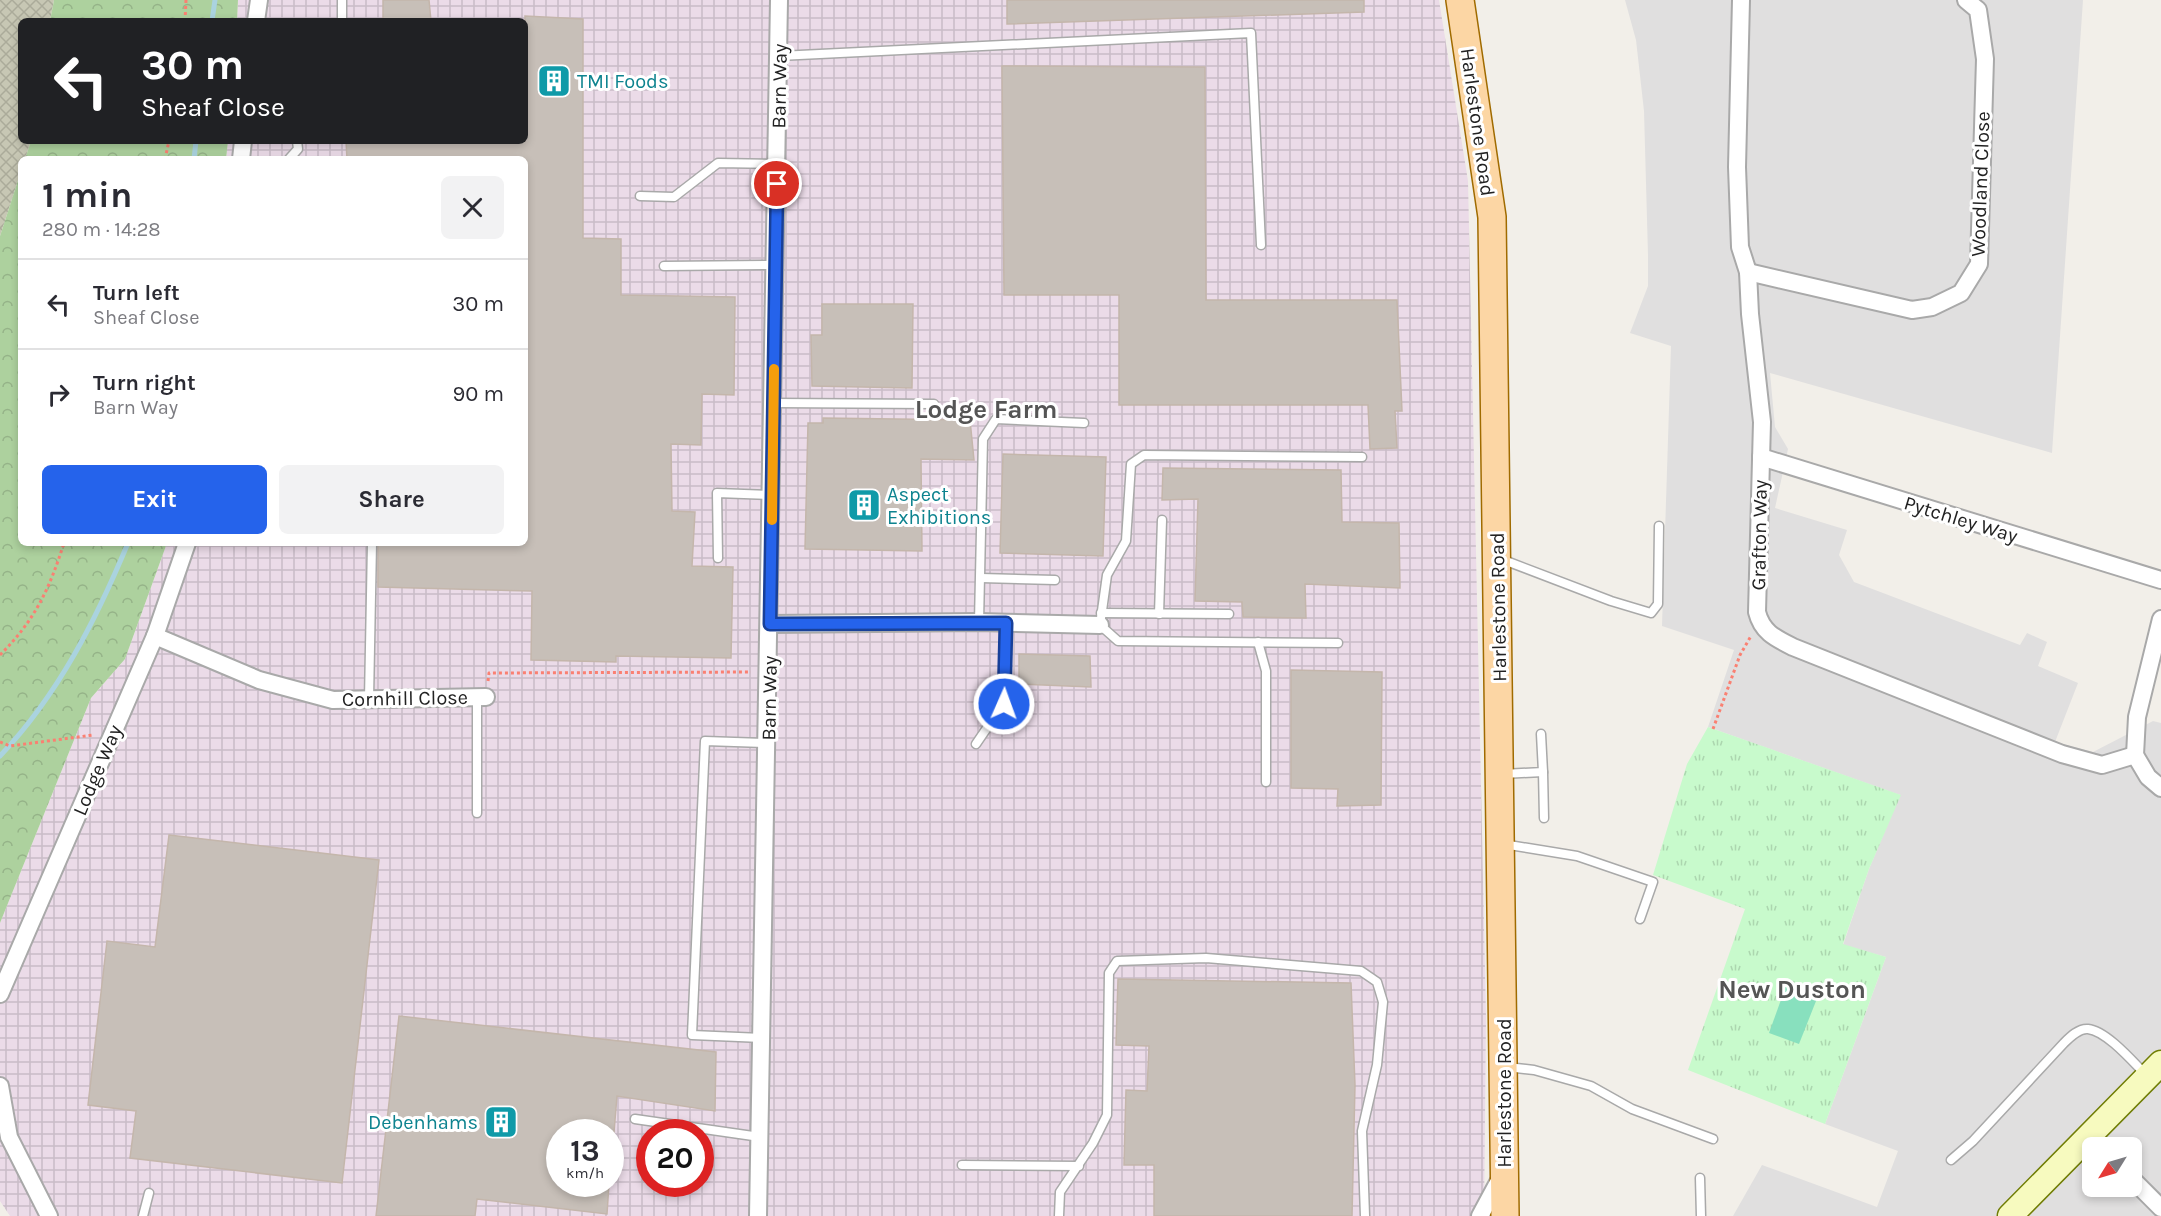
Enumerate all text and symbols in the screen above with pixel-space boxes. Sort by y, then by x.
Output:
text: 30 m [141,40,244,90]
icon: left [42,42,120,120]
street label: Barn Way [767,43,792,129]
street label: Harlestone Road [1456,46,1499,198]
building icon: TMI Foods [536,63,572,99]
place label: TMI Foods [577,70,668,93]
text: Sheaf Close [141,91,285,123]
street label: Woodland Close [1966,111,1995,257]
pin [751,158,802,209]
icon: arrive [760,167,793,200]
text: 1 min [42,174,132,216]
button: close [441,176,504,239]
text: 280 m · 14:28 [42,218,161,241]
text: Turn left [93,280,180,306]
icon: left [42,288,75,321]
text: 30 m [452,291,504,317]
text: Sheaf Close [93,306,200,329]
text: Turn right [93,370,196,396]
icon: right [42,378,75,411]
text: 90 m [452,381,504,407]
district label: Lodge Farm [915,394,1057,425]
text: Barn Way [93,396,178,419]
button: Exit [42,465,267,534]
button: Share [279,465,504,534]
street label: Grafton Way [1747,479,1772,591]
place label: Aspect Exhibitions [887,483,991,529]
building icon: Aspect Exhibitions [846,487,882,523]
street label: Pytchley Way [1901,491,2021,548]
street label: Harlestone Road [1486,532,1511,682]
street label: Barn Way [757,655,782,741]
position arrow [972,672,1036,736]
street label: Cornhill Close [342,686,468,711]
street label: Lodge Way [68,722,127,819]
district label: New Duston [1718,974,1866,1005]
street label: Harlestone Road [1493,1018,1516,1168]
building icon: Debenhams [483,1104,519,1140]
place label: Debenhams [368,1111,478,1134]
speed limit sign: 20 [636,1119,714,1197]
text: 13 [570,1133,600,1169]
north arrow [2082,1137,2142,1197]
map controls [2082,1137,2142,1197]
text: km/h [566,1164,604,1182]

